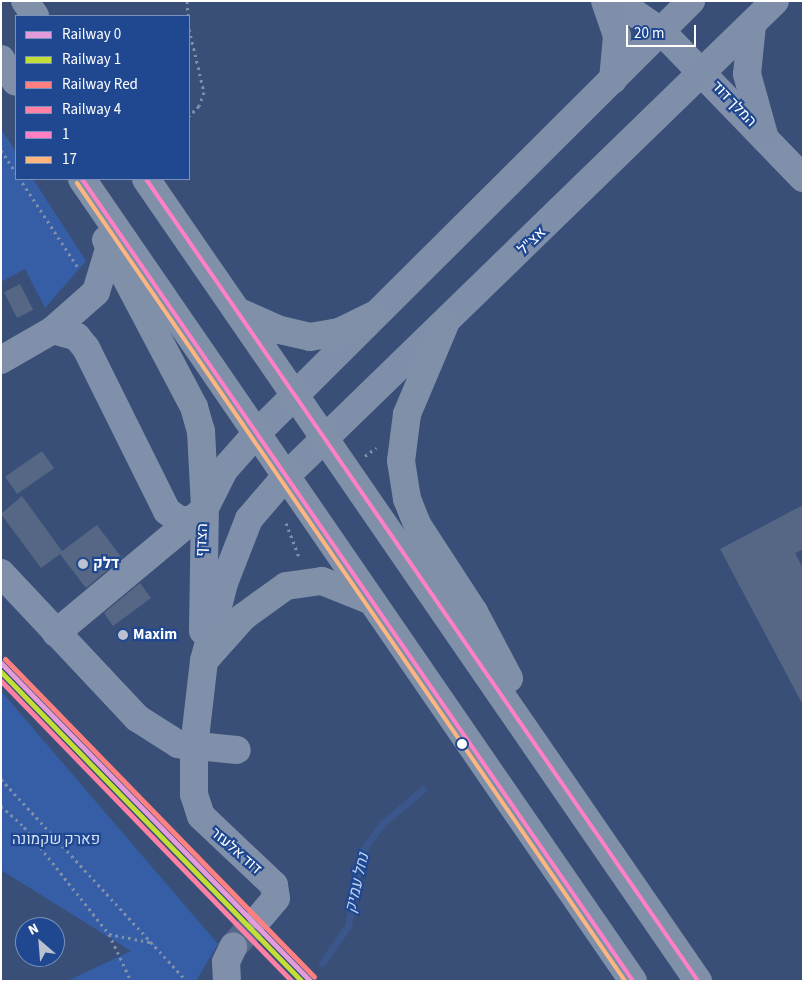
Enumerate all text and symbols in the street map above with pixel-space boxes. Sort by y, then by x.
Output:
legend [15,15,190,180]
scale bar [629,15,699,47]
text: 20 m [634,23,664,44]
text: Railway 0 [62,24,121,45]
text: Railway 1 [62,49,121,70]
text: Railway Red [62,74,138,95]
street label: המלך דוד [708,77,760,131]
text: Railway 4 [62,99,121,120]
text: 1 [62,124,69,145]
text: 17 [62,149,77,170]
street label: אצ"ל [514,223,550,259]
street label: הצדף [192,523,212,557]
place label: דלק [93,555,119,573]
marker: דלק [77,558,89,570]
place label: Maxim [133,626,177,644]
marker: Maxim [117,629,129,641]
unlabelled marker [457,739,467,749]
street label: דוד אלעזר [207,824,265,878]
park label: פארק שקמונה [12,831,100,849]
water label: נחל עמיק [341,851,373,915]
north arrow [15,917,65,967]
text: N [25,919,42,941]

